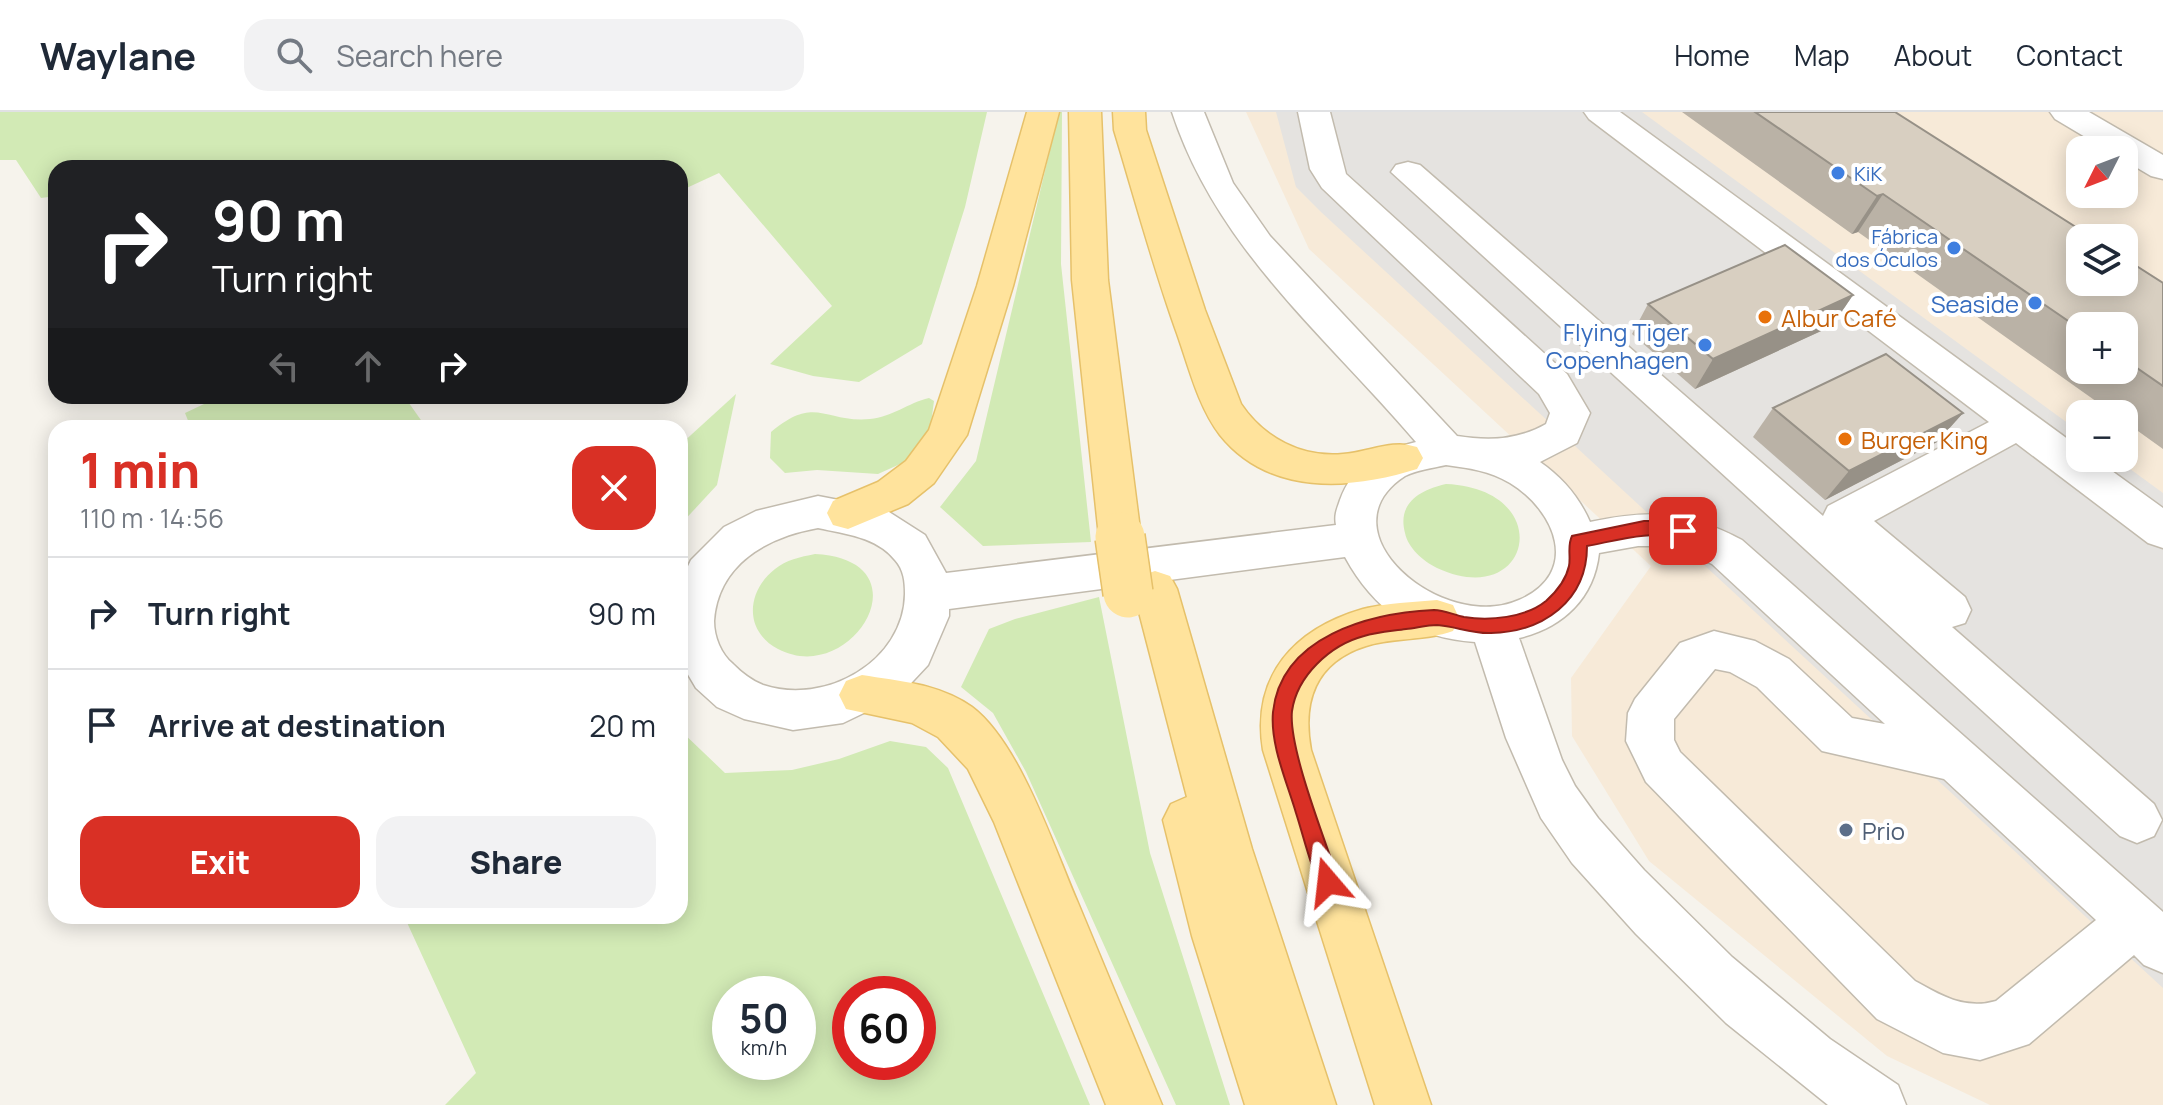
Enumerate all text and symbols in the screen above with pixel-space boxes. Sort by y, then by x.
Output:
search box [244,19,804,91]
text: Waylane [40,29,196,81]
icon: search [272,33,316,77]
text: Search here [336,35,503,76]
text: Home [1674,36,1750,74]
text: Map [1794,36,1850,74]
text: About [1894,36,1972,74]
text: Contact [2016,36,2123,74]
north arrow [2066,136,2138,208]
map controls [2066,136,2138,472]
place label: KiK [1854,160,1883,187]
marker: KiK [1829,164,1847,182]
text: 90 m [212,181,345,258]
icon: right [80,192,184,296]
place label: Fábrica dos Óculos [1836,223,1938,273]
button: layers [2066,224,2138,296]
marker: Fábrica dos Óculos [1945,239,1963,257]
text: Turn right [212,254,373,303]
place label: Seaside [1931,287,2019,320]
marker: Seaside [2026,294,2044,312]
place label: Albur Café [1781,301,1897,334]
marker: Albur Café [1756,308,1774,326]
button: + [2066,312,2138,384]
place label: Flying Tiger Copenhagen [1546,315,1689,376]
marker: Flying Tiger Copenhagen [1696,336,1714,354]
icon: left [262,344,306,388]
icon: ahead [346,344,390,388]
icon: right [430,344,474,388]
button: − [2066,400,2138,472]
place label: Burger King [1861,423,1988,456]
marker: Burger King [1836,430,1854,448]
text: 1 min [80,437,200,502]
button: close [572,446,656,530]
pin [1649,497,1717,565]
text: 110 m · 14:56 [80,500,224,536]
icon: arrive [1661,509,1705,553]
icon: right [80,591,124,635]
text: Turn right [148,593,291,634]
text: 90 m [588,593,656,634]
icon: arrive [80,703,124,747]
text: Arrive at destination [148,705,446,746]
text: 20 m [589,705,656,746]
place label: Prio [1862,814,1905,847]
button: Exit [80,816,360,908]
button: Share [376,816,656,908]
marker: Prio [1837,821,1855,839]
position arrow [1286,840,1370,924]
speed limit sign: 60 [832,976,936,1080]
text: 50 [739,990,789,1045]
text: km/h [741,1034,787,1061]

